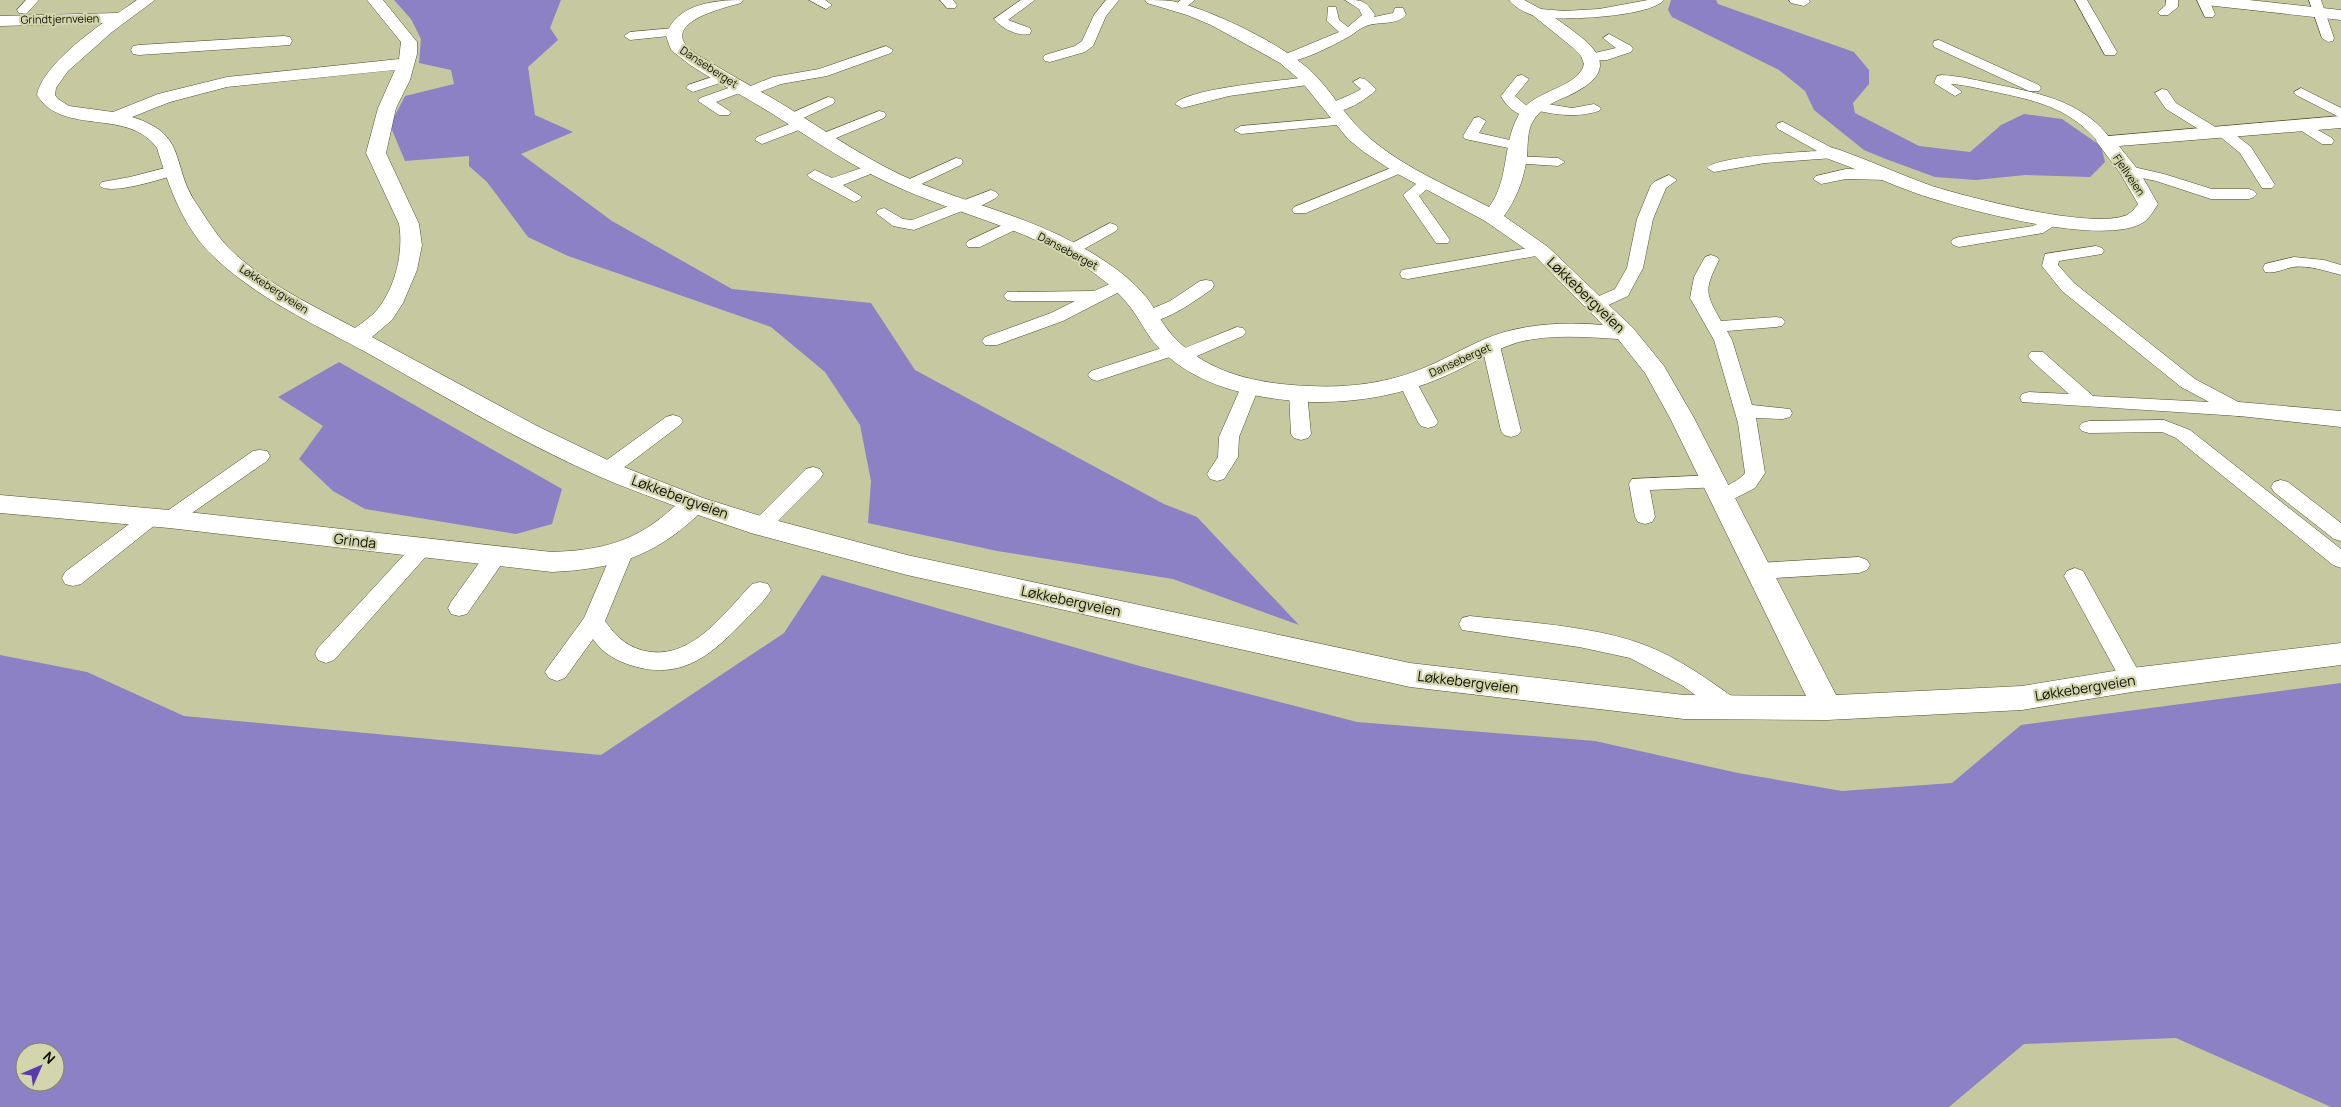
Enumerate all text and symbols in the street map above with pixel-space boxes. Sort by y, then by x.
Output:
street label: Grindtjernveien [21,10,99,27]
street label: Danseberget [677,42,741,91]
street label: Fjellveien [2110,151,2149,198]
street label: Danseberget [1035,228,1101,273]
street label: Løkkebergveien [1543,253,1629,337]
street label: Løkkebergveien [237,261,312,317]
street label: Danseberget [1426,339,1493,380]
street label: Løkkebergveien [629,470,731,523]
street label: Grinda [333,528,377,553]
street label: Løkkebergveien [1020,581,1123,620]
street label: Løkkebergveien [1417,666,1520,697]
street label: Løkkebergveien [2033,670,2137,705]
north arrow [15,1042,65,1092]
text: N [39,1047,60,1068]

